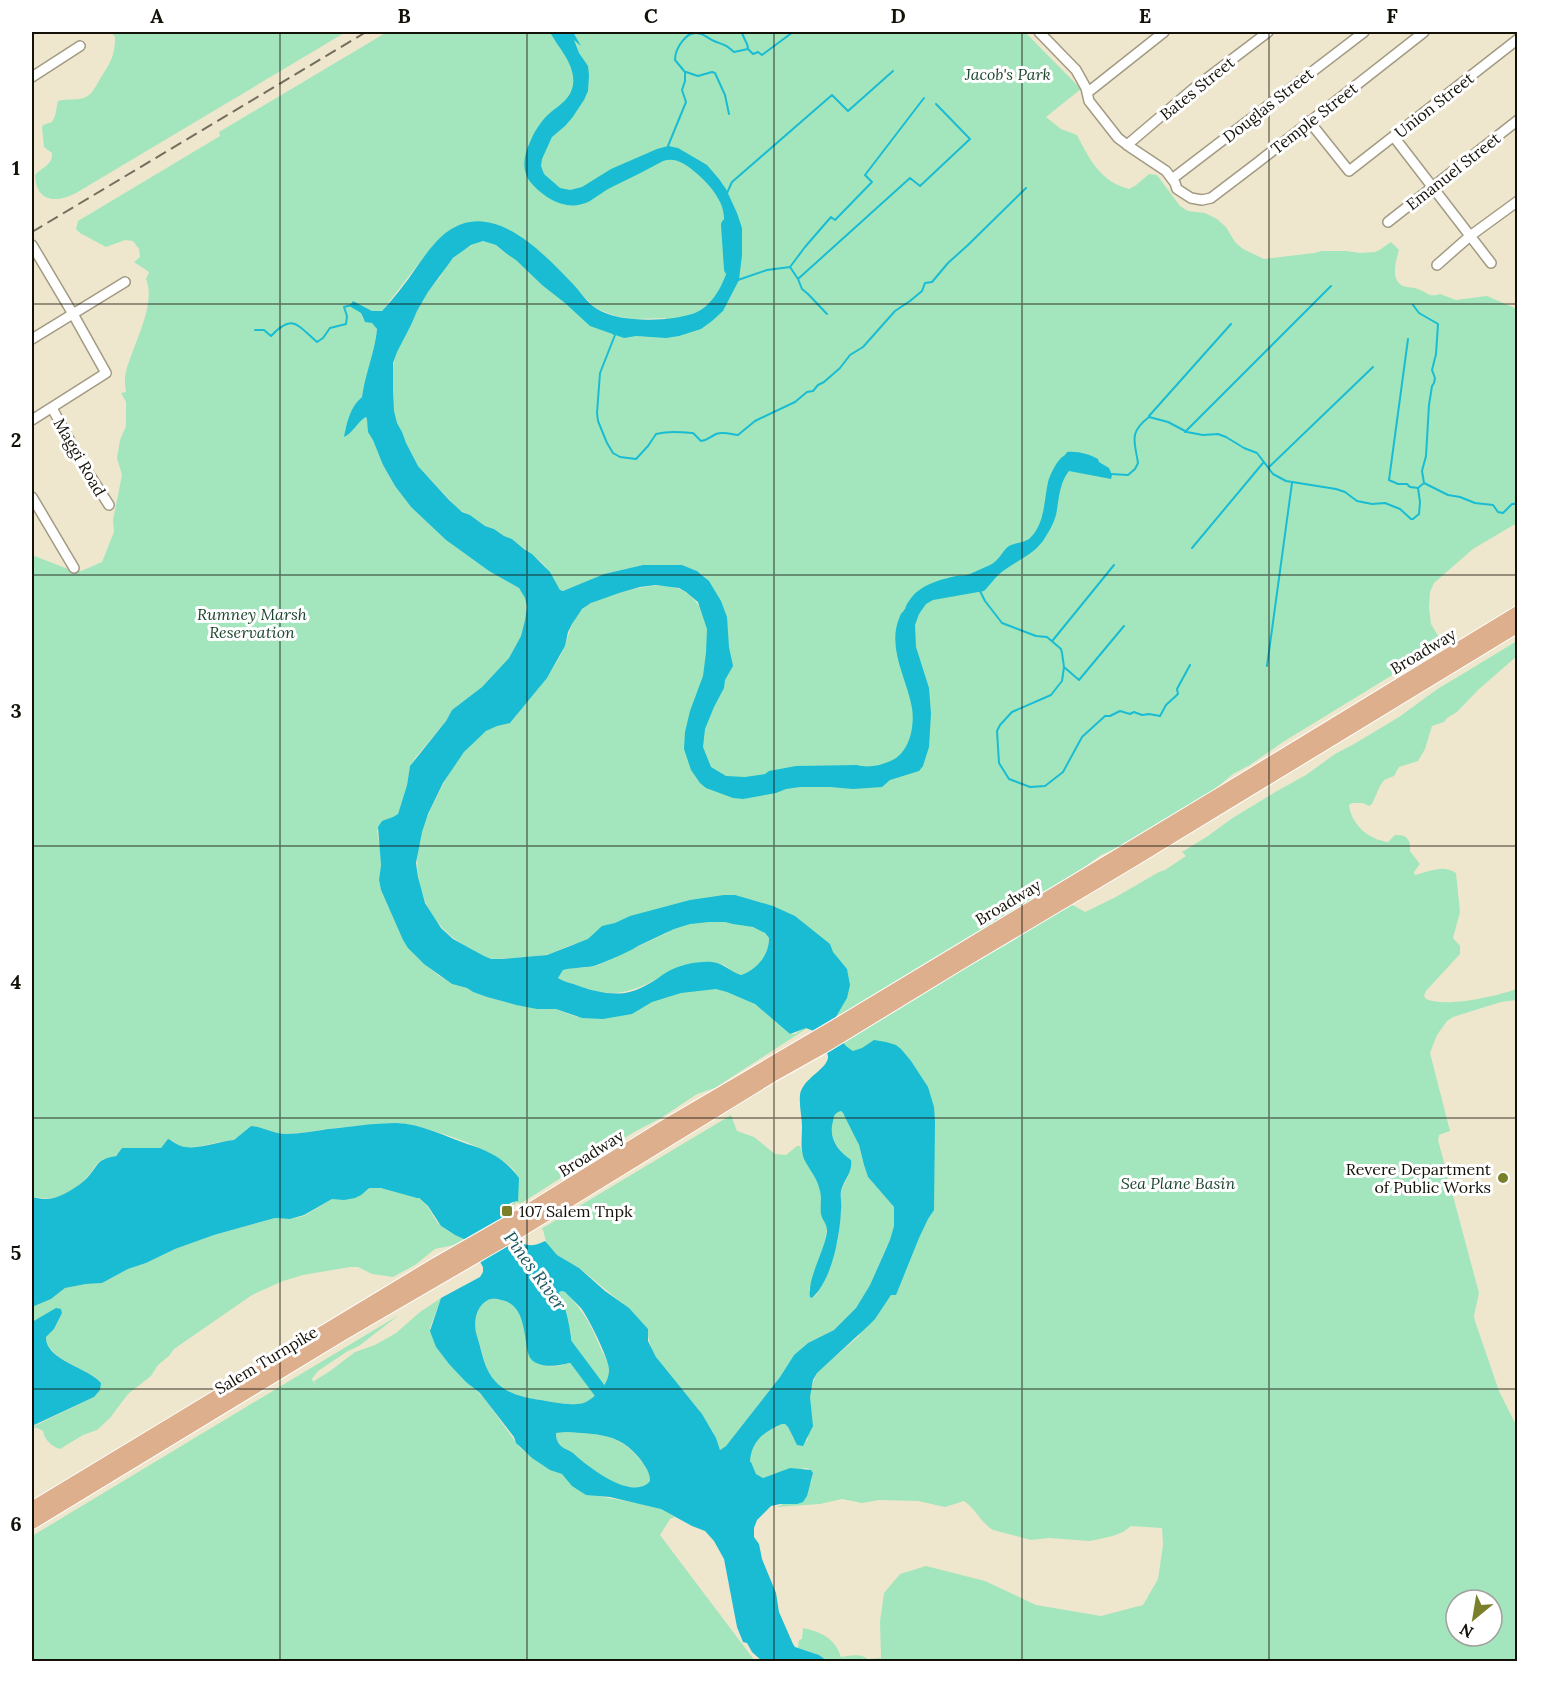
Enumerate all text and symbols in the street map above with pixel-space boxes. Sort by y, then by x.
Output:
text: A [150,3,164,28]
text: B [397,3,411,28]
text: C [644,3,658,28]
text: D [890,3,906,28]
text: E [1139,3,1151,28]
text: F [1386,3,1398,28]
street label: Bates Street [1156,51,1239,124]
street label: Douglas Street [1219,63,1318,147]
park label: Jacob's Park [964,64,1051,84]
street label: Union Street [1390,67,1478,142]
street label: Temple Street [1267,77,1362,158]
street label: Emanuel Street [1402,127,1505,214]
text: 1 [12,155,20,180]
street label: Maggi Road [50,414,111,500]
text: 2 [11,427,21,452]
park label: Rumney Marsh Reservation [197,604,307,642]
street label: Broadway [1387,623,1460,678]
text: 3 [10,698,22,723]
street label: Broadway [972,874,1045,929]
text: 4 [11,969,22,994]
street label: Broadway [555,1125,628,1181]
place label: Revere Department of Public Works [1346,1159,1492,1197]
marker: Revere Department of Public Works [1496,1171,1510,1185]
park label: Sea Plane Basin [1121,1173,1236,1193]
place label: 107 Salem Tnpk [519,1201,633,1221]
marker: 107 Salem Tnpk [500,1204,514,1218]
water label: Pines River [499,1227,572,1315]
text: 5 [11,1240,22,1265]
street label: Salem Turnpike [211,1321,321,1399]
text: 6 [10,1511,22,1536]
north arrow [1444,1588,1504,1648]
text: N [1456,1619,1477,1643]

